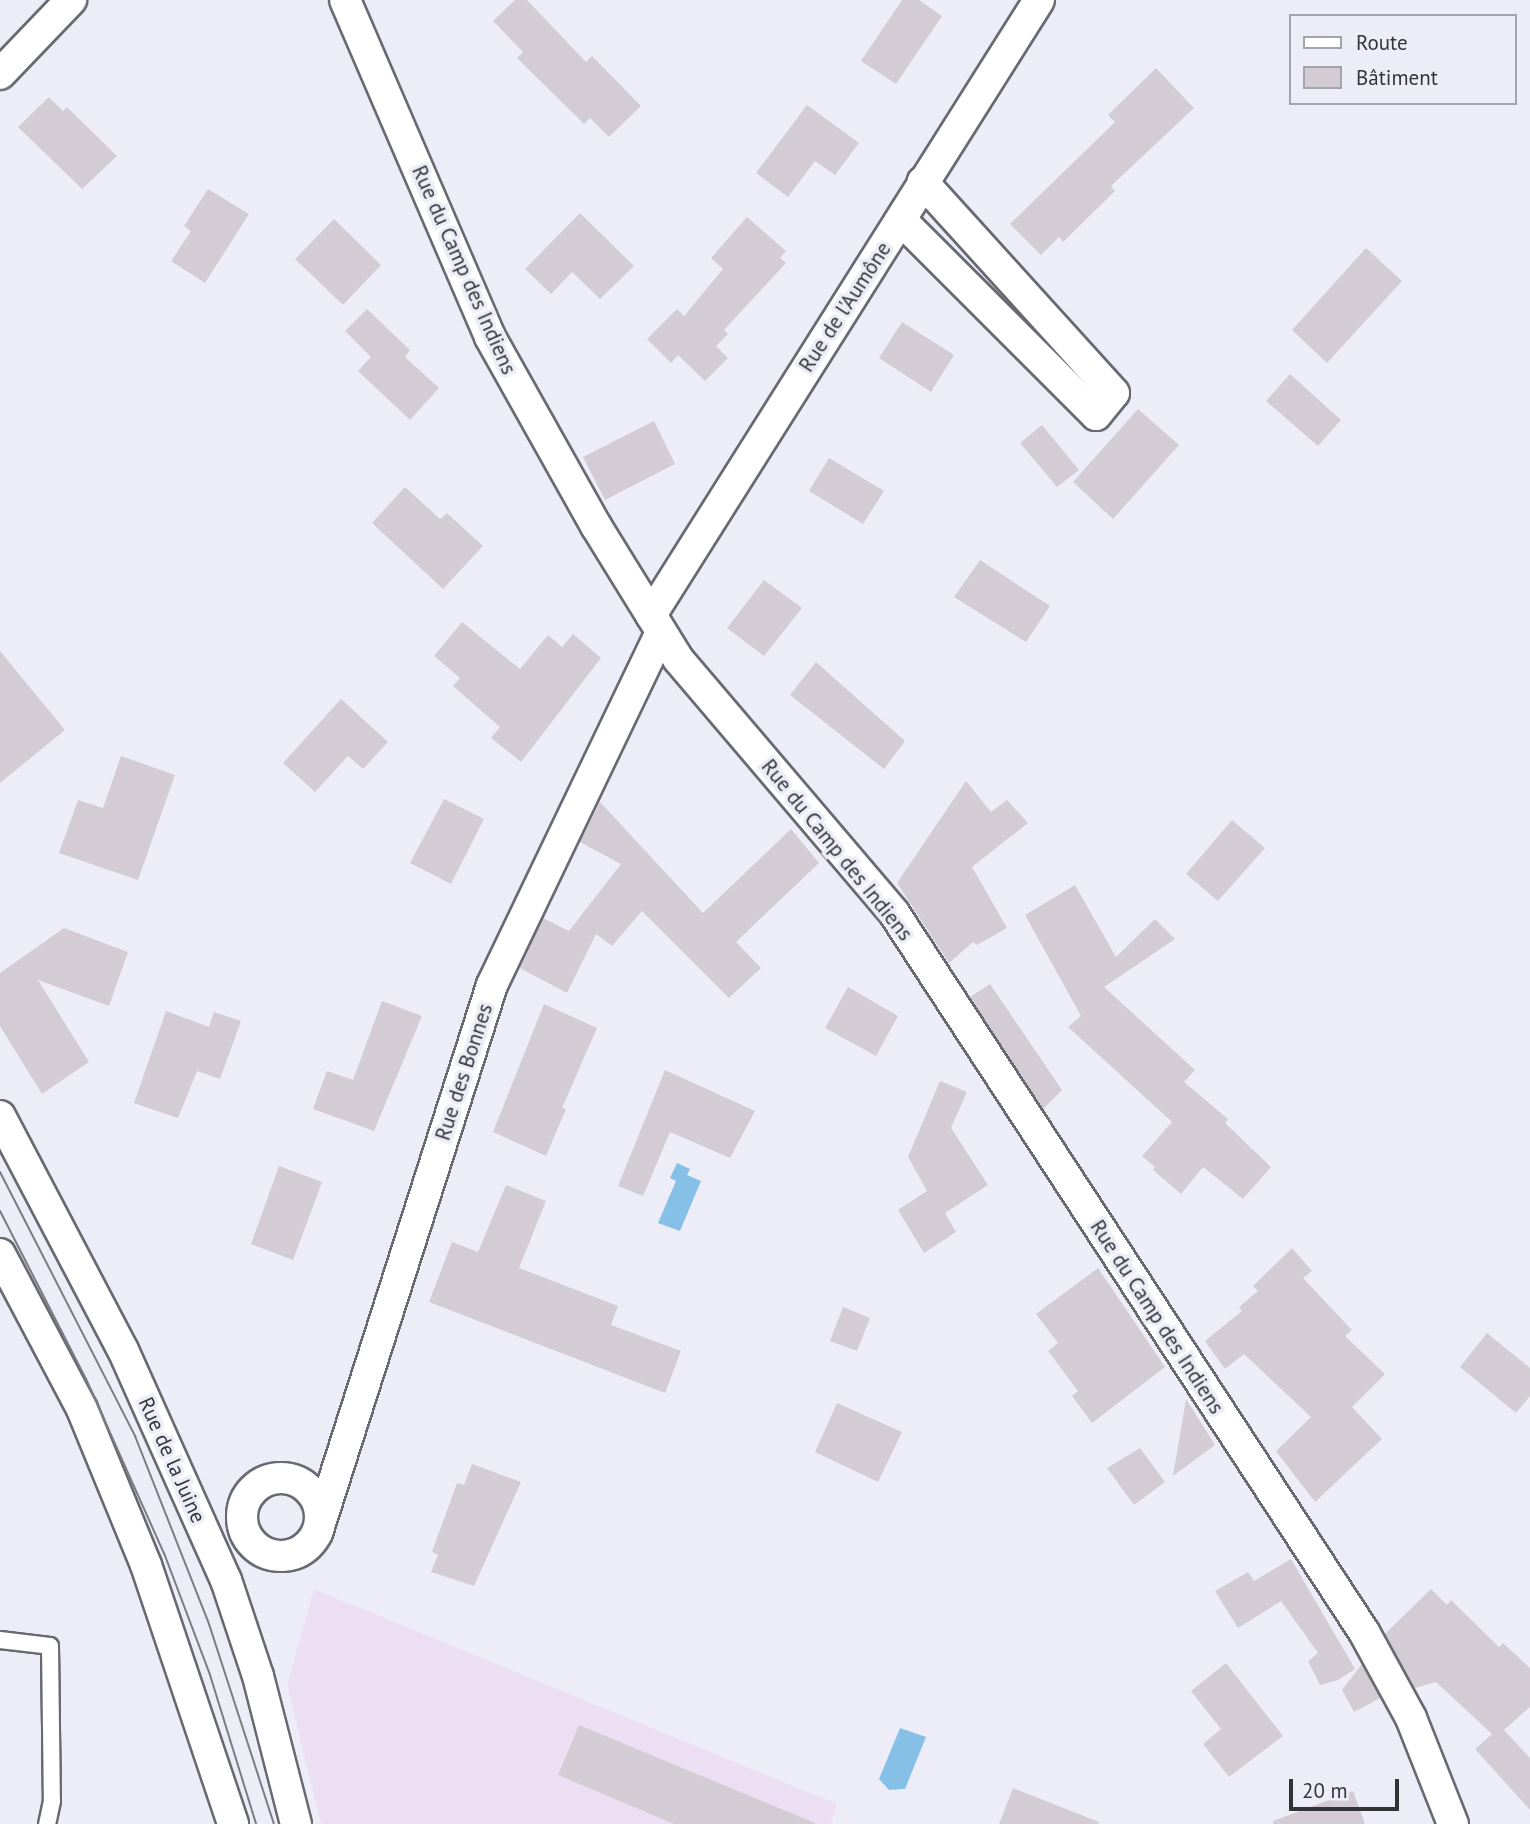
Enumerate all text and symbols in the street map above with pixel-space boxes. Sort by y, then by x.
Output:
legend [1288,14,1516,105]
text: Route [1356,29,1408,56]
text: Bâtiment [1356,64,1438,91]
street label: Rue du Camp des Indiens [407,162,521,378]
street label: Rue de l'Aumône [794,237,896,377]
street label: Rue du Camp des Indiens [756,754,918,946]
street label: Rue des Bonnes [430,1000,498,1144]
street label: Rue du Camp des Indiens [1085,1215,1229,1419]
street label: Rue de la Juine [133,1393,211,1527]
scale bar [1292,1764,1402,1808]
text: 20 m [1302,1777,1348,1804]

